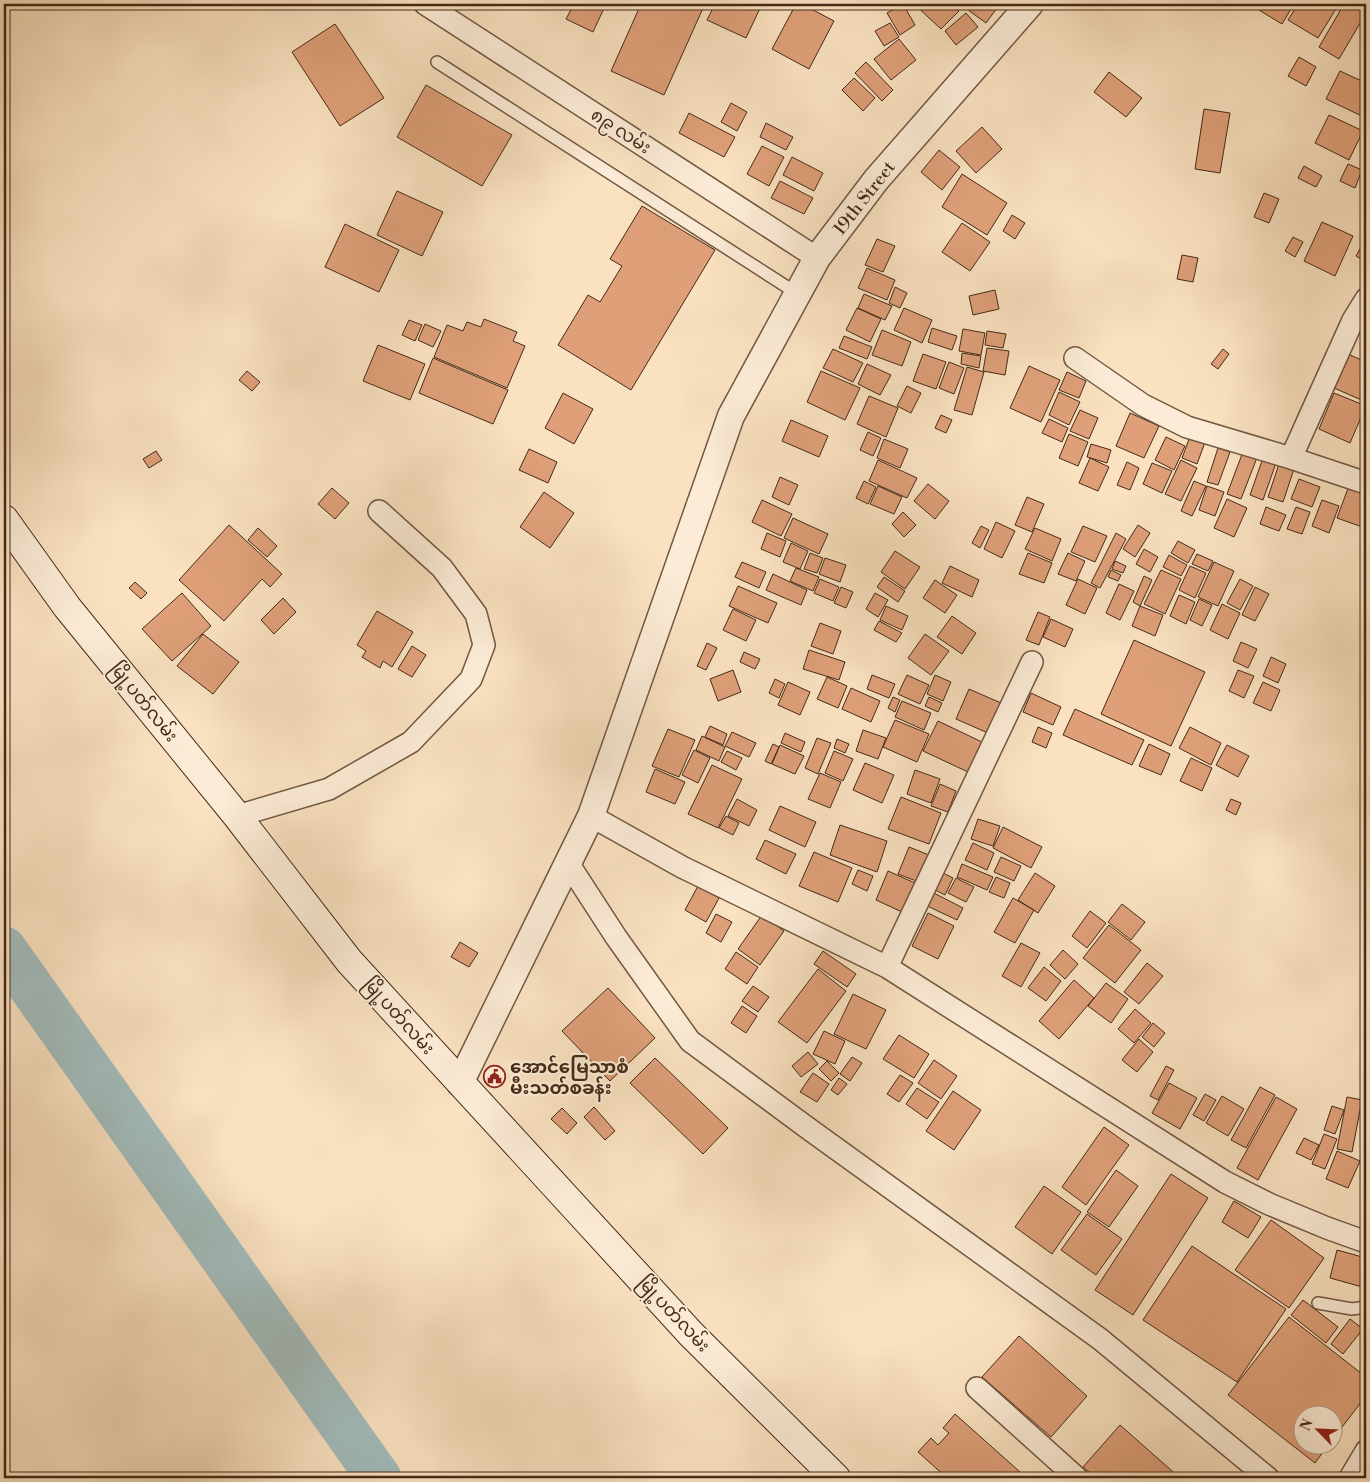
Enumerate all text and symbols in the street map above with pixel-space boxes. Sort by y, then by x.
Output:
street label: ၈၉ လမ်း [585,102,656,162]
street label: 19th Street [828,156,901,240]
street label: မြို့ပတ်လမ်း [102,656,185,749]
street label: မြို့ပတ်လမ်း [356,971,441,1062]
place label: အောင်မြေသာစံ မီးသတ်စခန်း [510,1055,629,1102]
public building icon: အောင်မြေသာစံ မီးသတ်စခန်း [482,1065,506,1089]
street label: မြို့ပတ်လမ်း [630,1269,717,1359]
north arrow [1292,1404,1342,1454]
text: N [1297,1416,1318,1434]

